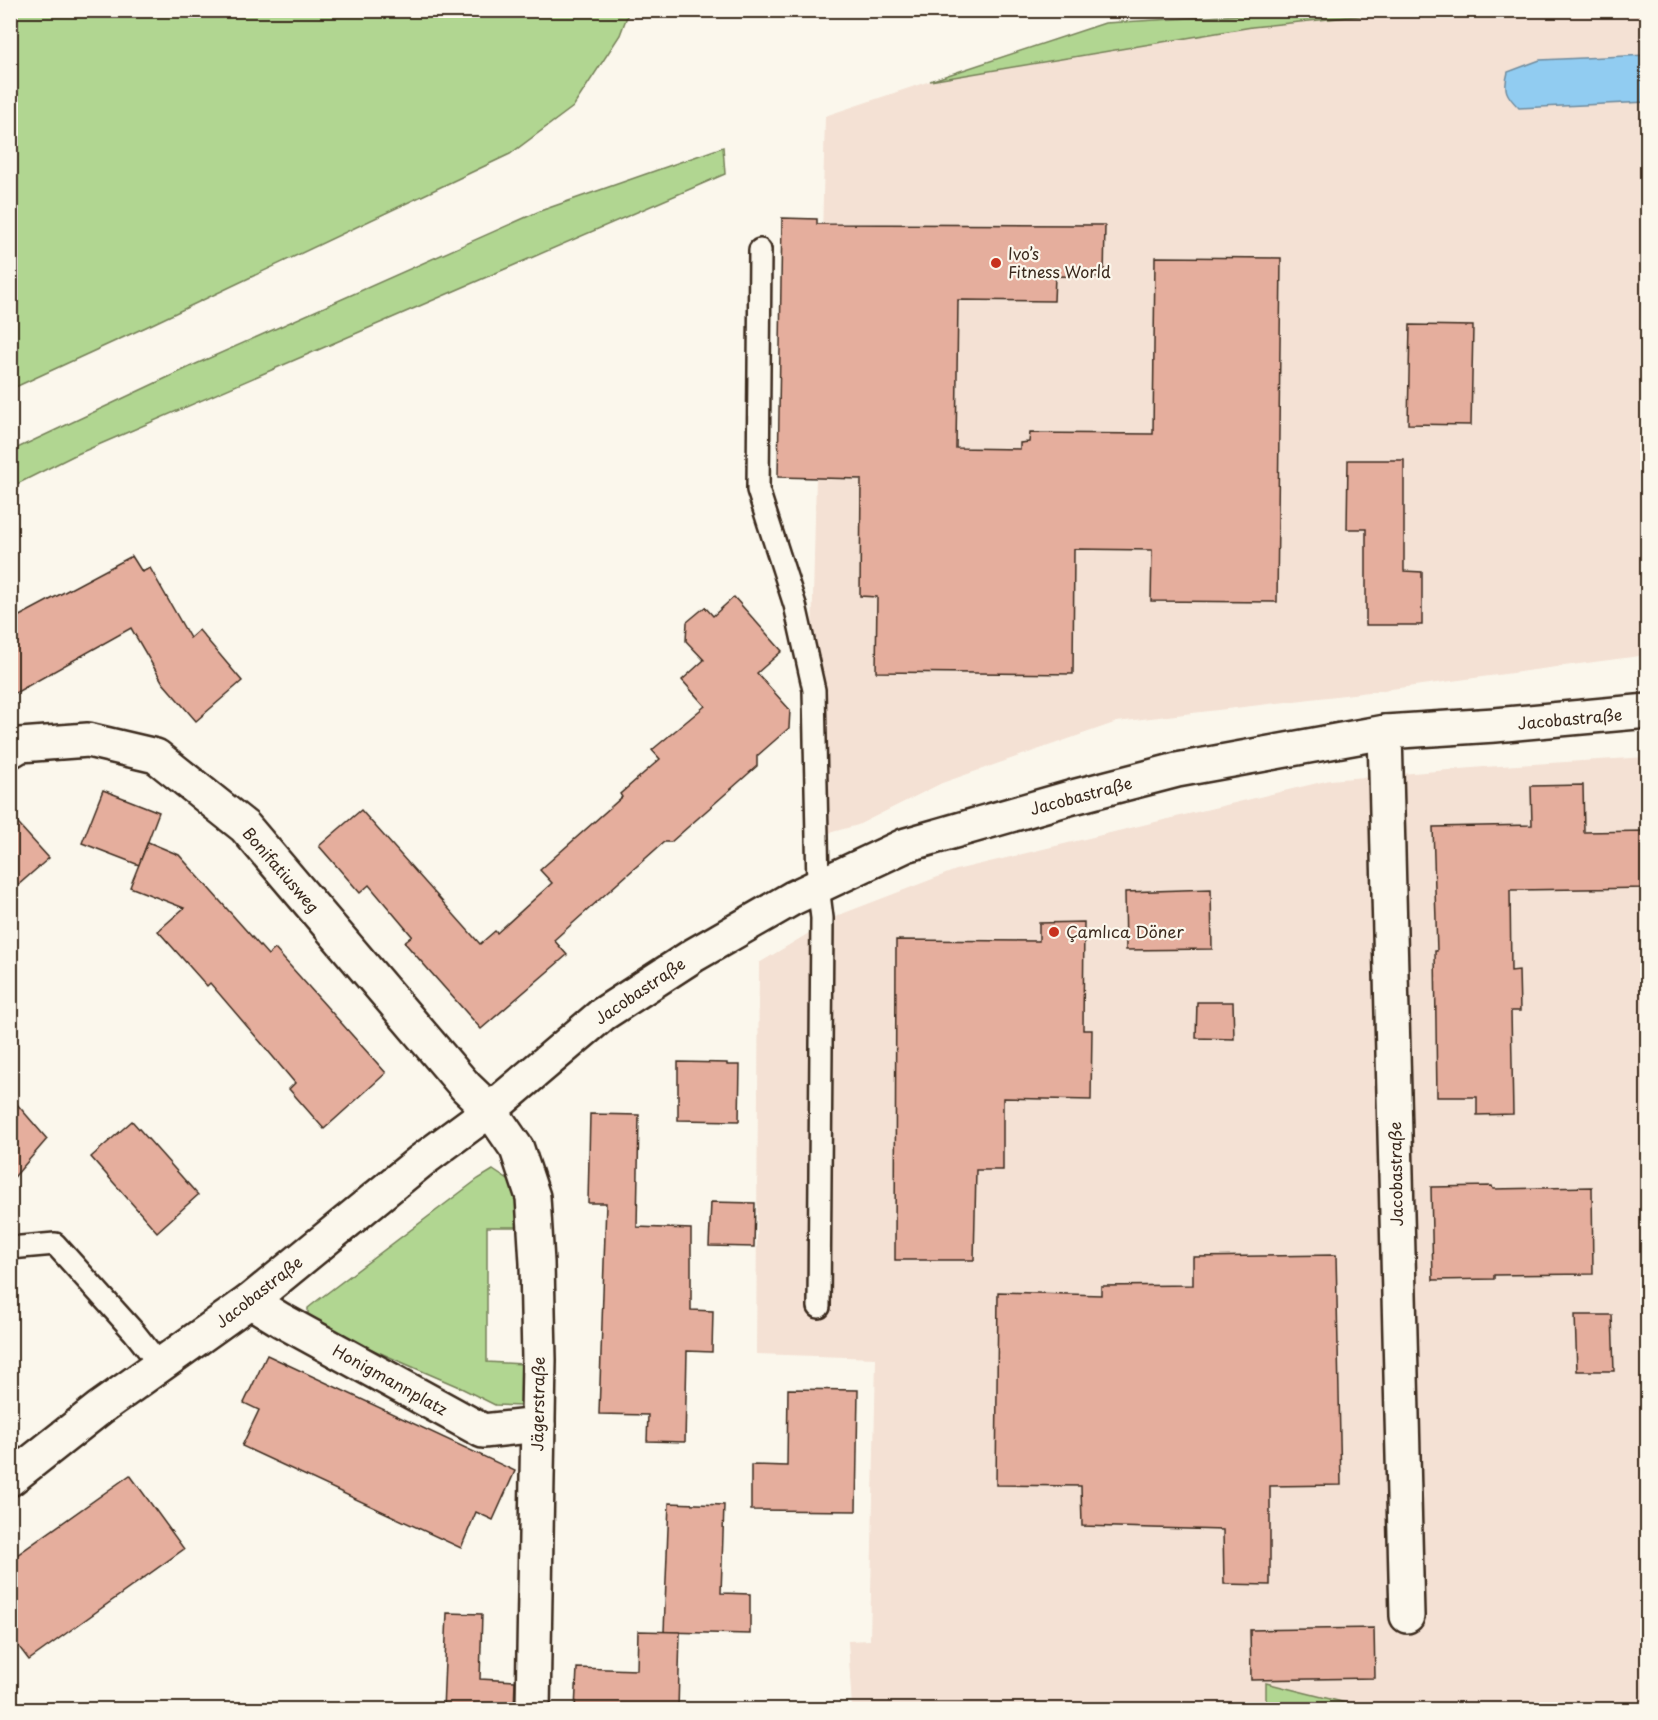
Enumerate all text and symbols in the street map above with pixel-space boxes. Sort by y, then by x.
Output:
place label: Ivo’s Fitness World [1008,241,1111,283]
marker: Ivo’s Fitness World [989,256,1003,270]
street label: Jacobastraße [1517,701,1623,735]
street label: Jacobastraße [1027,770,1134,820]
street label: Bonifatiusweg [238,821,326,917]
place label: Çamlıca Döner [1066,919,1184,943]
marker: Çamlıca Döner [1047,925,1061,939]
street label: Jacobastraße [589,951,690,1029]
street label: Jacobastraße [1382,1121,1408,1227]
street label: Jacobastraße [210,1250,307,1333]
street label: Honigmannplatz [329,1338,452,1421]
street label: Jägerstraße [524,1356,550,1451]

